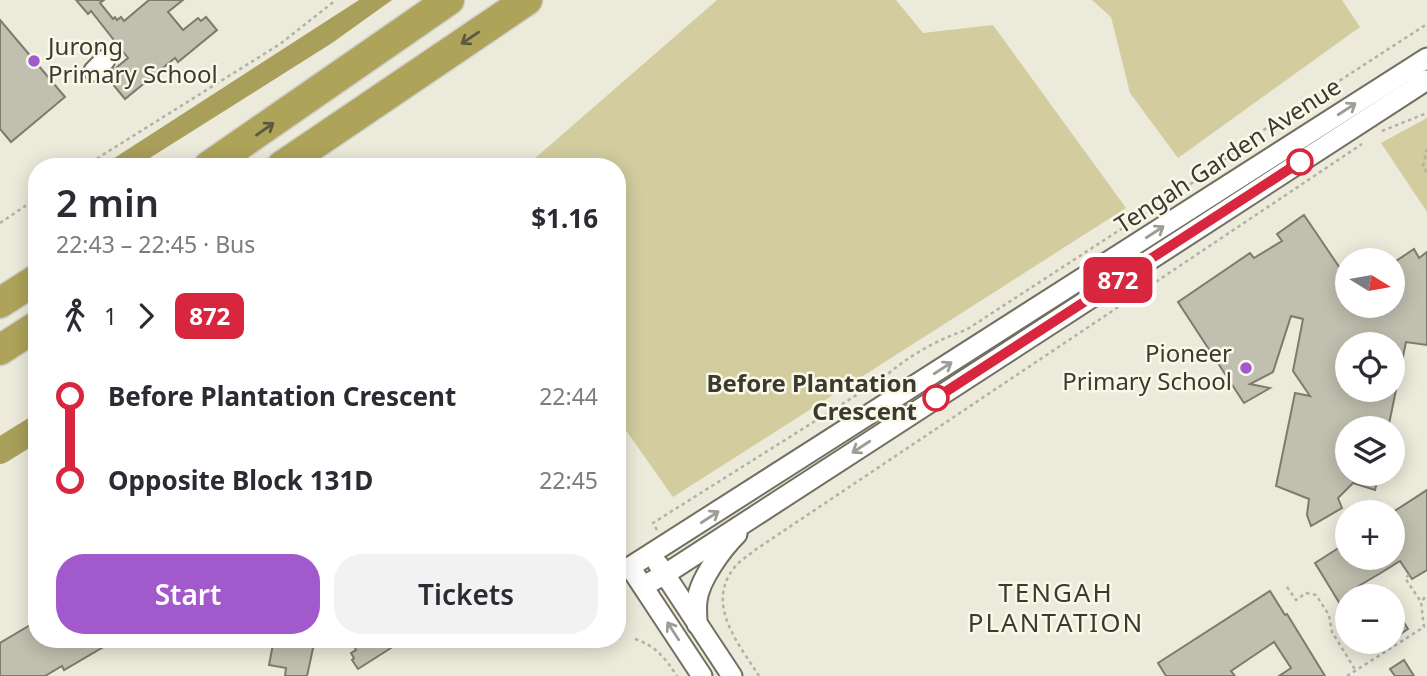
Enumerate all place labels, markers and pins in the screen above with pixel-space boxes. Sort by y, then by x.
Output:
place label: Jurong Primary School [46,29,218,90]
marker: Jurong Primary School [26,53,42,69]
unlabelled marker [1287,149,1313,175]
place label: Pioneer Primary School [1062,336,1232,397]
marker: Pioneer Primary School [1238,360,1254,376]
place label: Before Plantation Crescent [707,366,917,427]
marker: Before Plantation Crescent [923,385,949,411]

